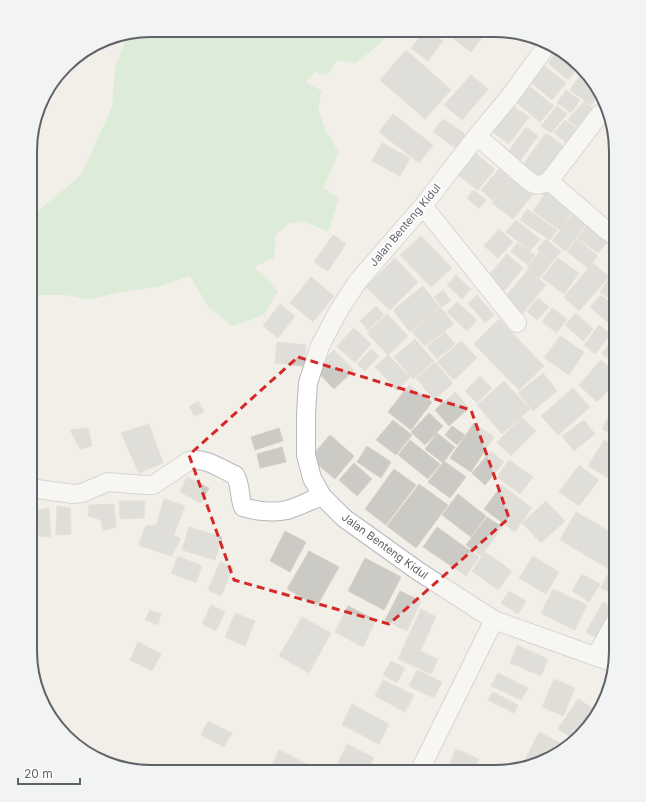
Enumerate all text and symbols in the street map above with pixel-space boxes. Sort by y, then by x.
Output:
street label: Jalan Benteng Kidul [366,181,444,269]
street label: Jalan Benteng Kidul [339,510,431,582]
scale bar [18,760,80,786]
text: 20 m [24,766,53,781]

